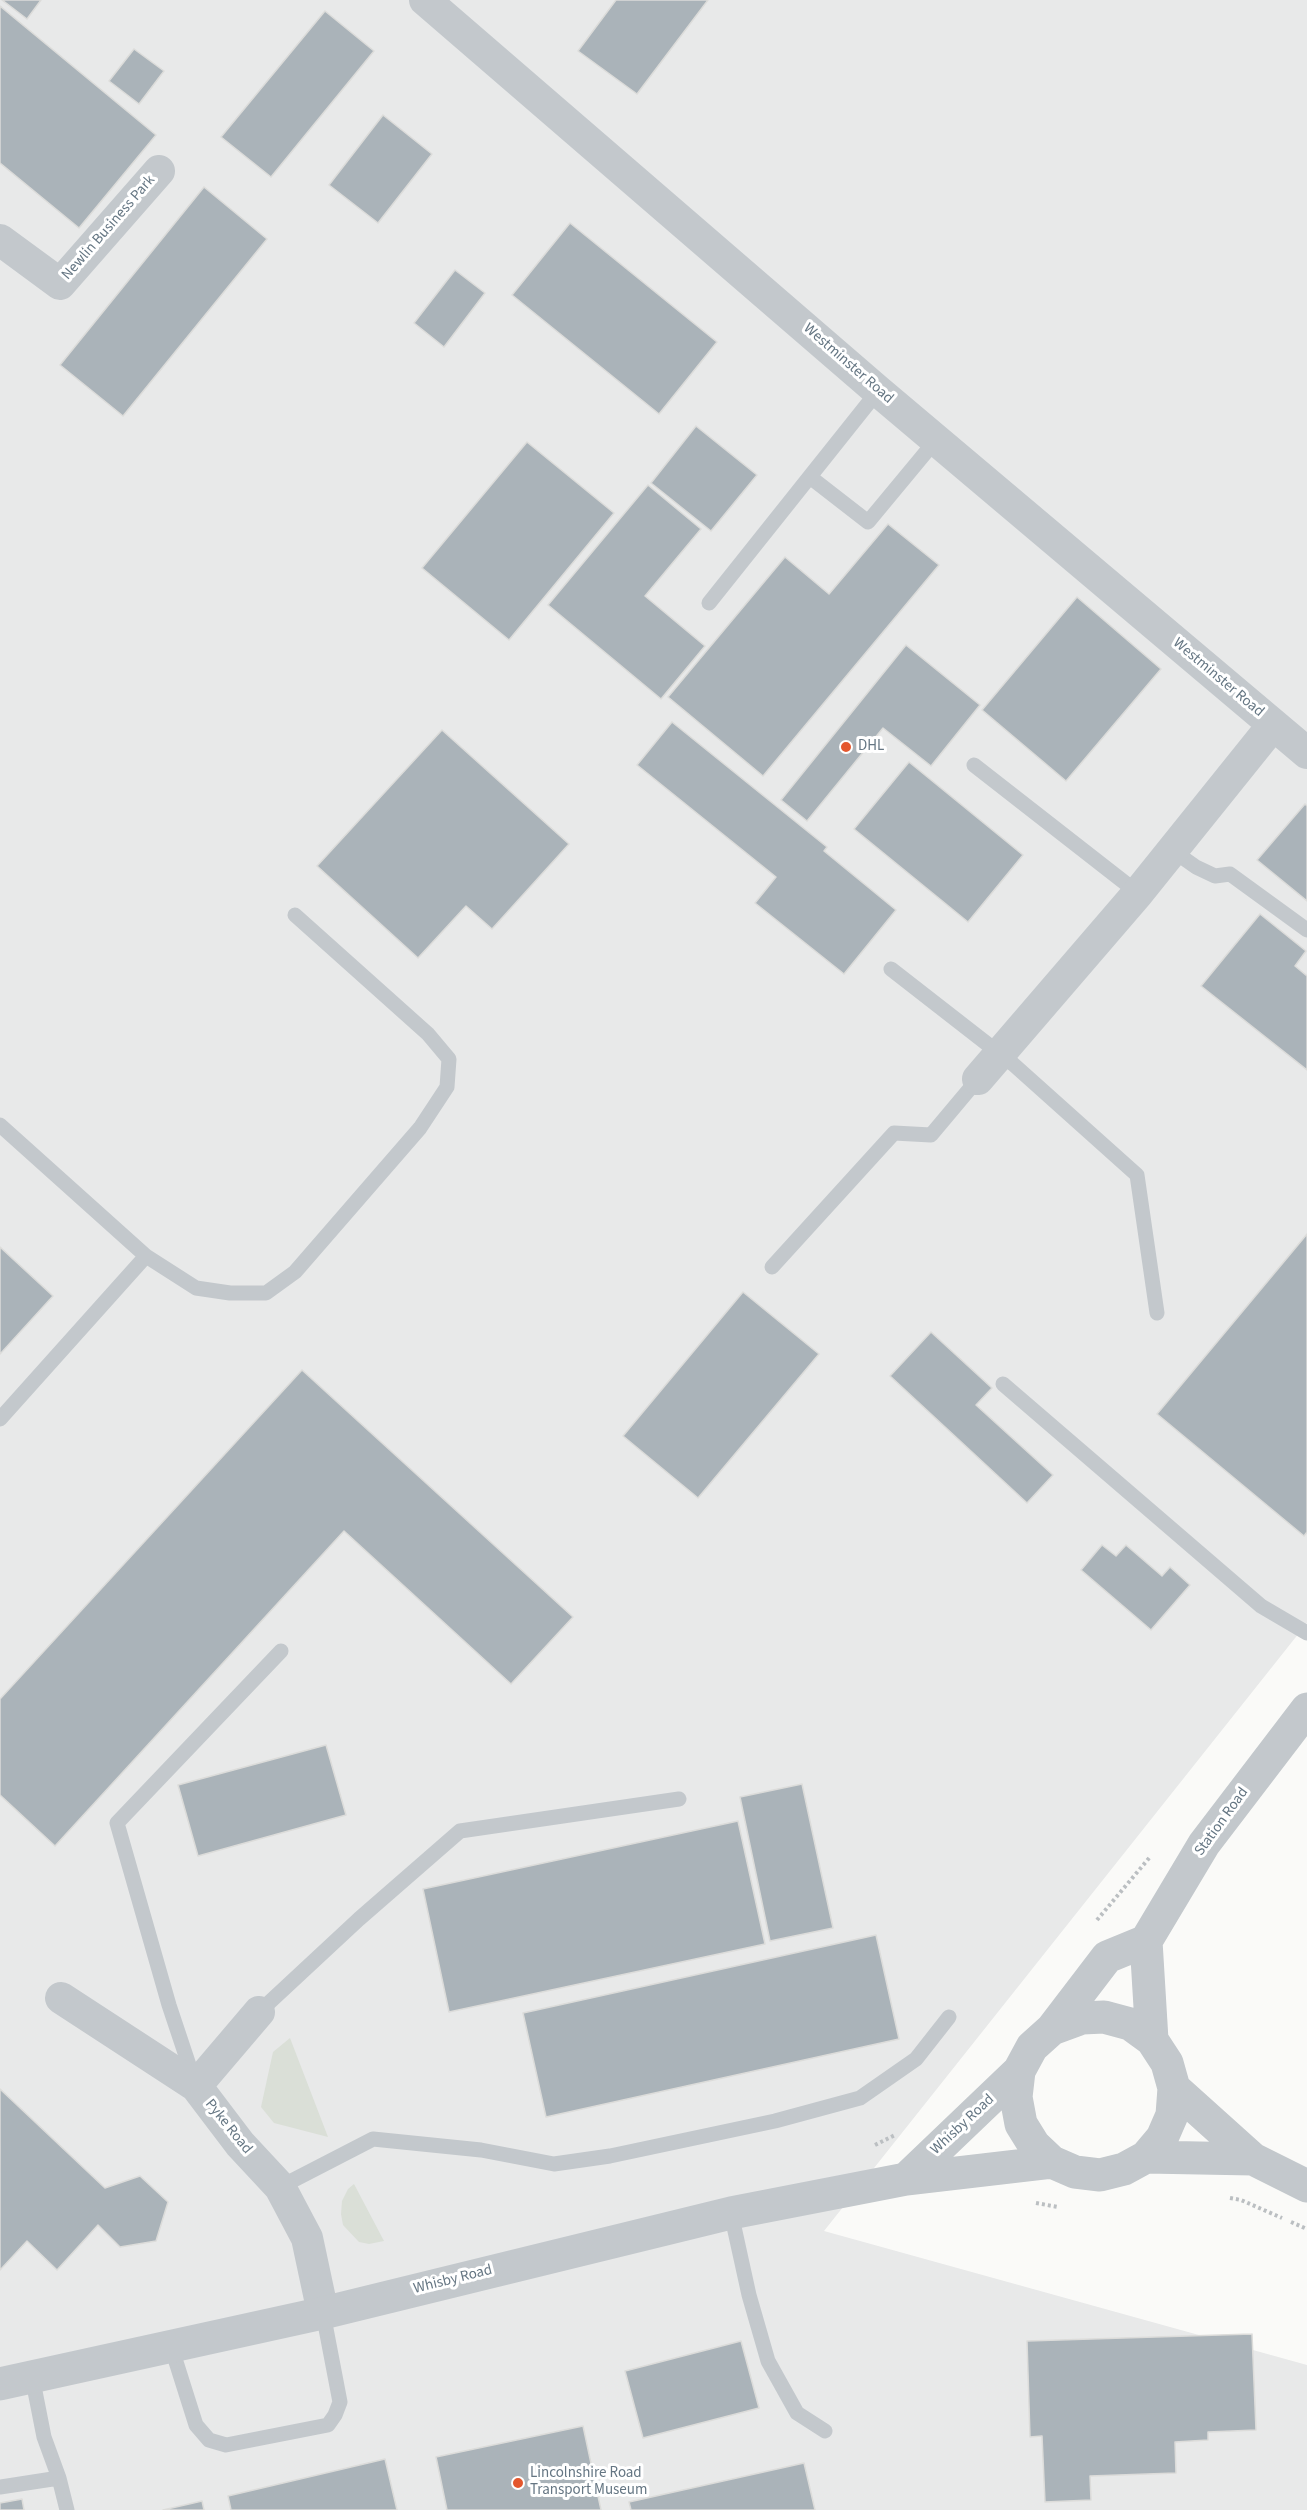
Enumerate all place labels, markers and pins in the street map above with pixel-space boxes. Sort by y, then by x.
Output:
place label: DHL [858,738,884,756]
marker: DHL [839,740,853,754]
place label: Lincolnshire Road Transport Museum [530,2465,647,2500]
marker: Lincolnshire Road Transport Museum [511,2476,525,2490]

